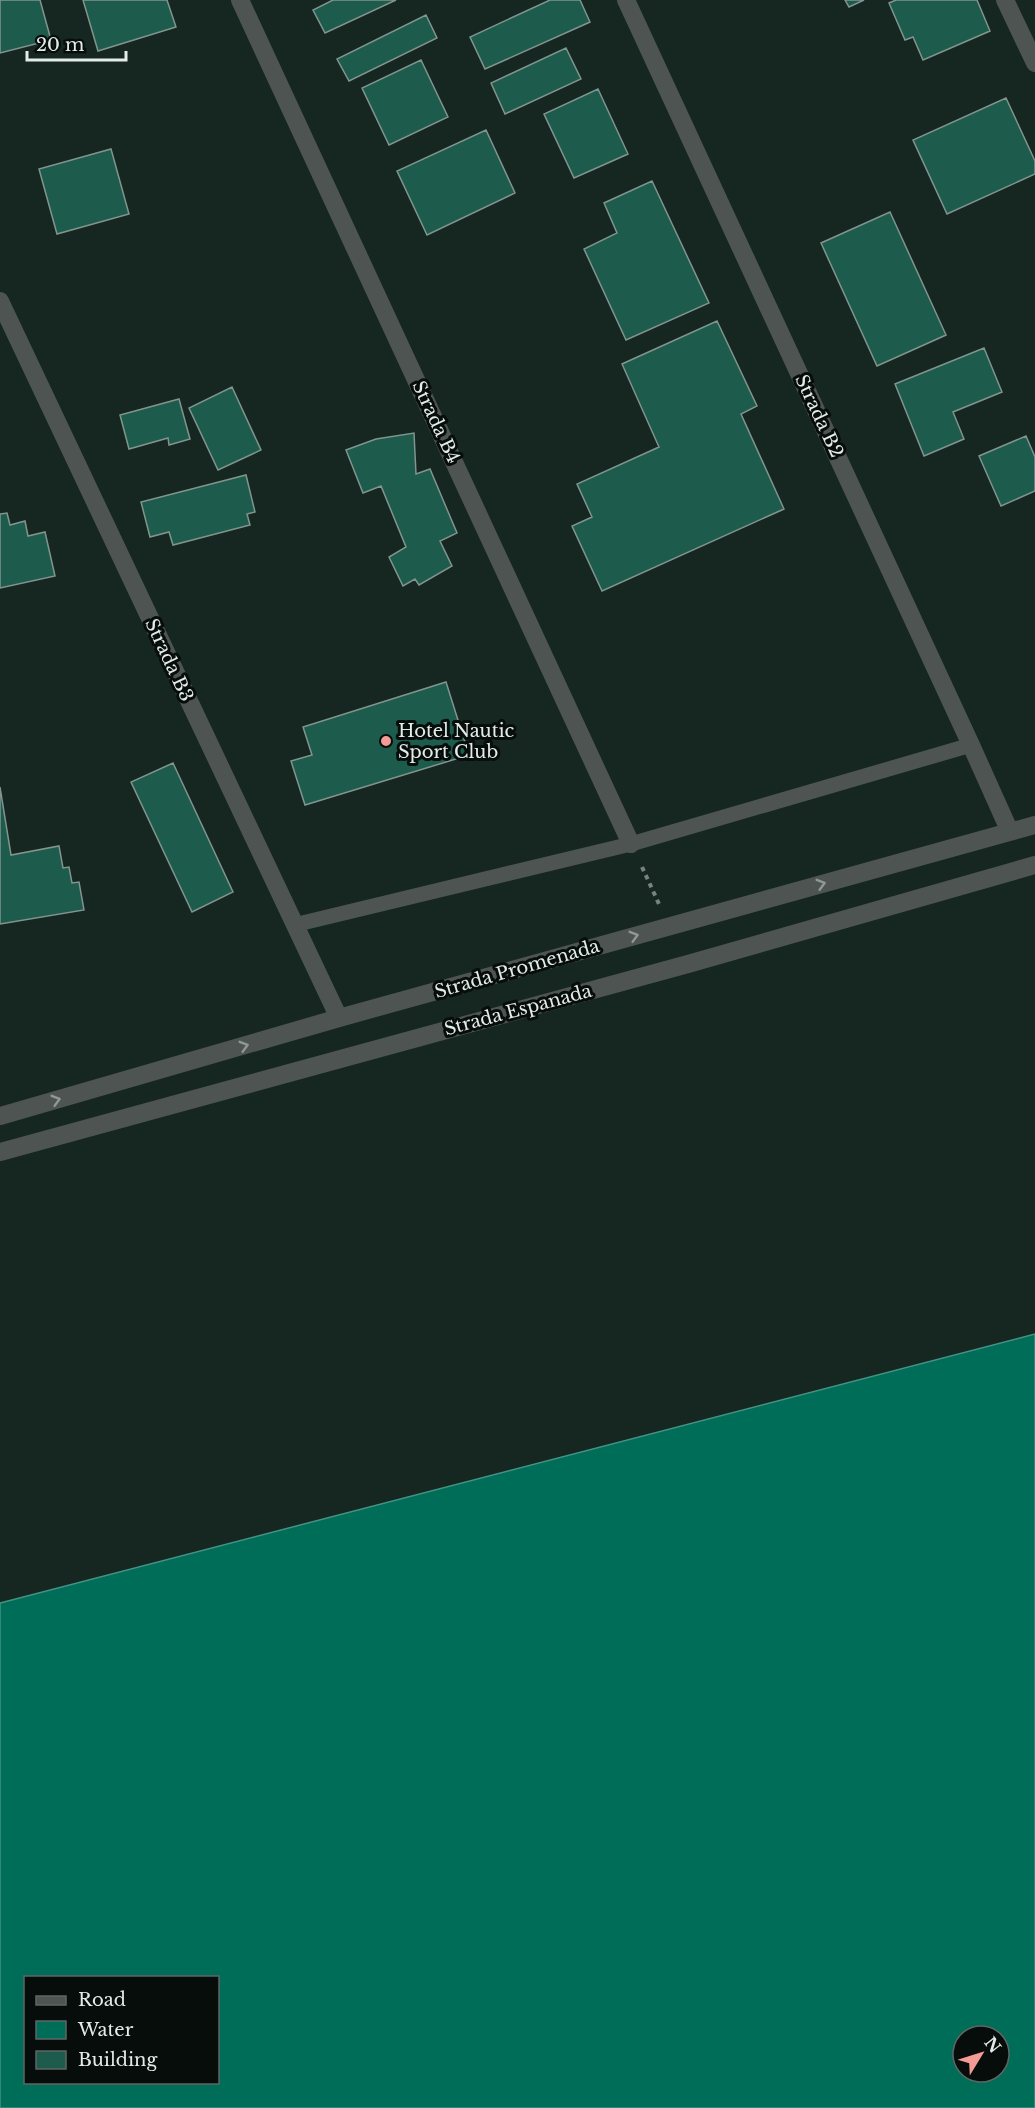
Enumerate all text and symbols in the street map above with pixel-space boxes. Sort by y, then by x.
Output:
scale bar [27,24,126,62]
text: 20 m [36,34,84,56]
street label: Strada B2 [790,371,848,461]
street label: Strada B4 [407,377,465,467]
street label: Strada B3 [140,615,198,705]
place label: Hotel Nautic Sport Club [398,720,515,763]
marker: Hotel Nautic Sport Club [379,734,393,748]
one-way arrow [816,879,826,891]
one-way arrow [629,931,639,944]
street label: Strada Promenada [432,935,602,1003]
street label: Strada Espanada [442,980,594,1040]
one-way arrow [238,1041,249,1053]
one-way arrow [51,1094,61,1107]
legend [24,1976,219,2084]
text: Road [78,1989,126,2011]
text: Water [77,2019,134,2041]
north arrow [951,2024,1011,2084]
text: N [980,2033,1005,2057]
text: Building [78,2049,157,2071]

